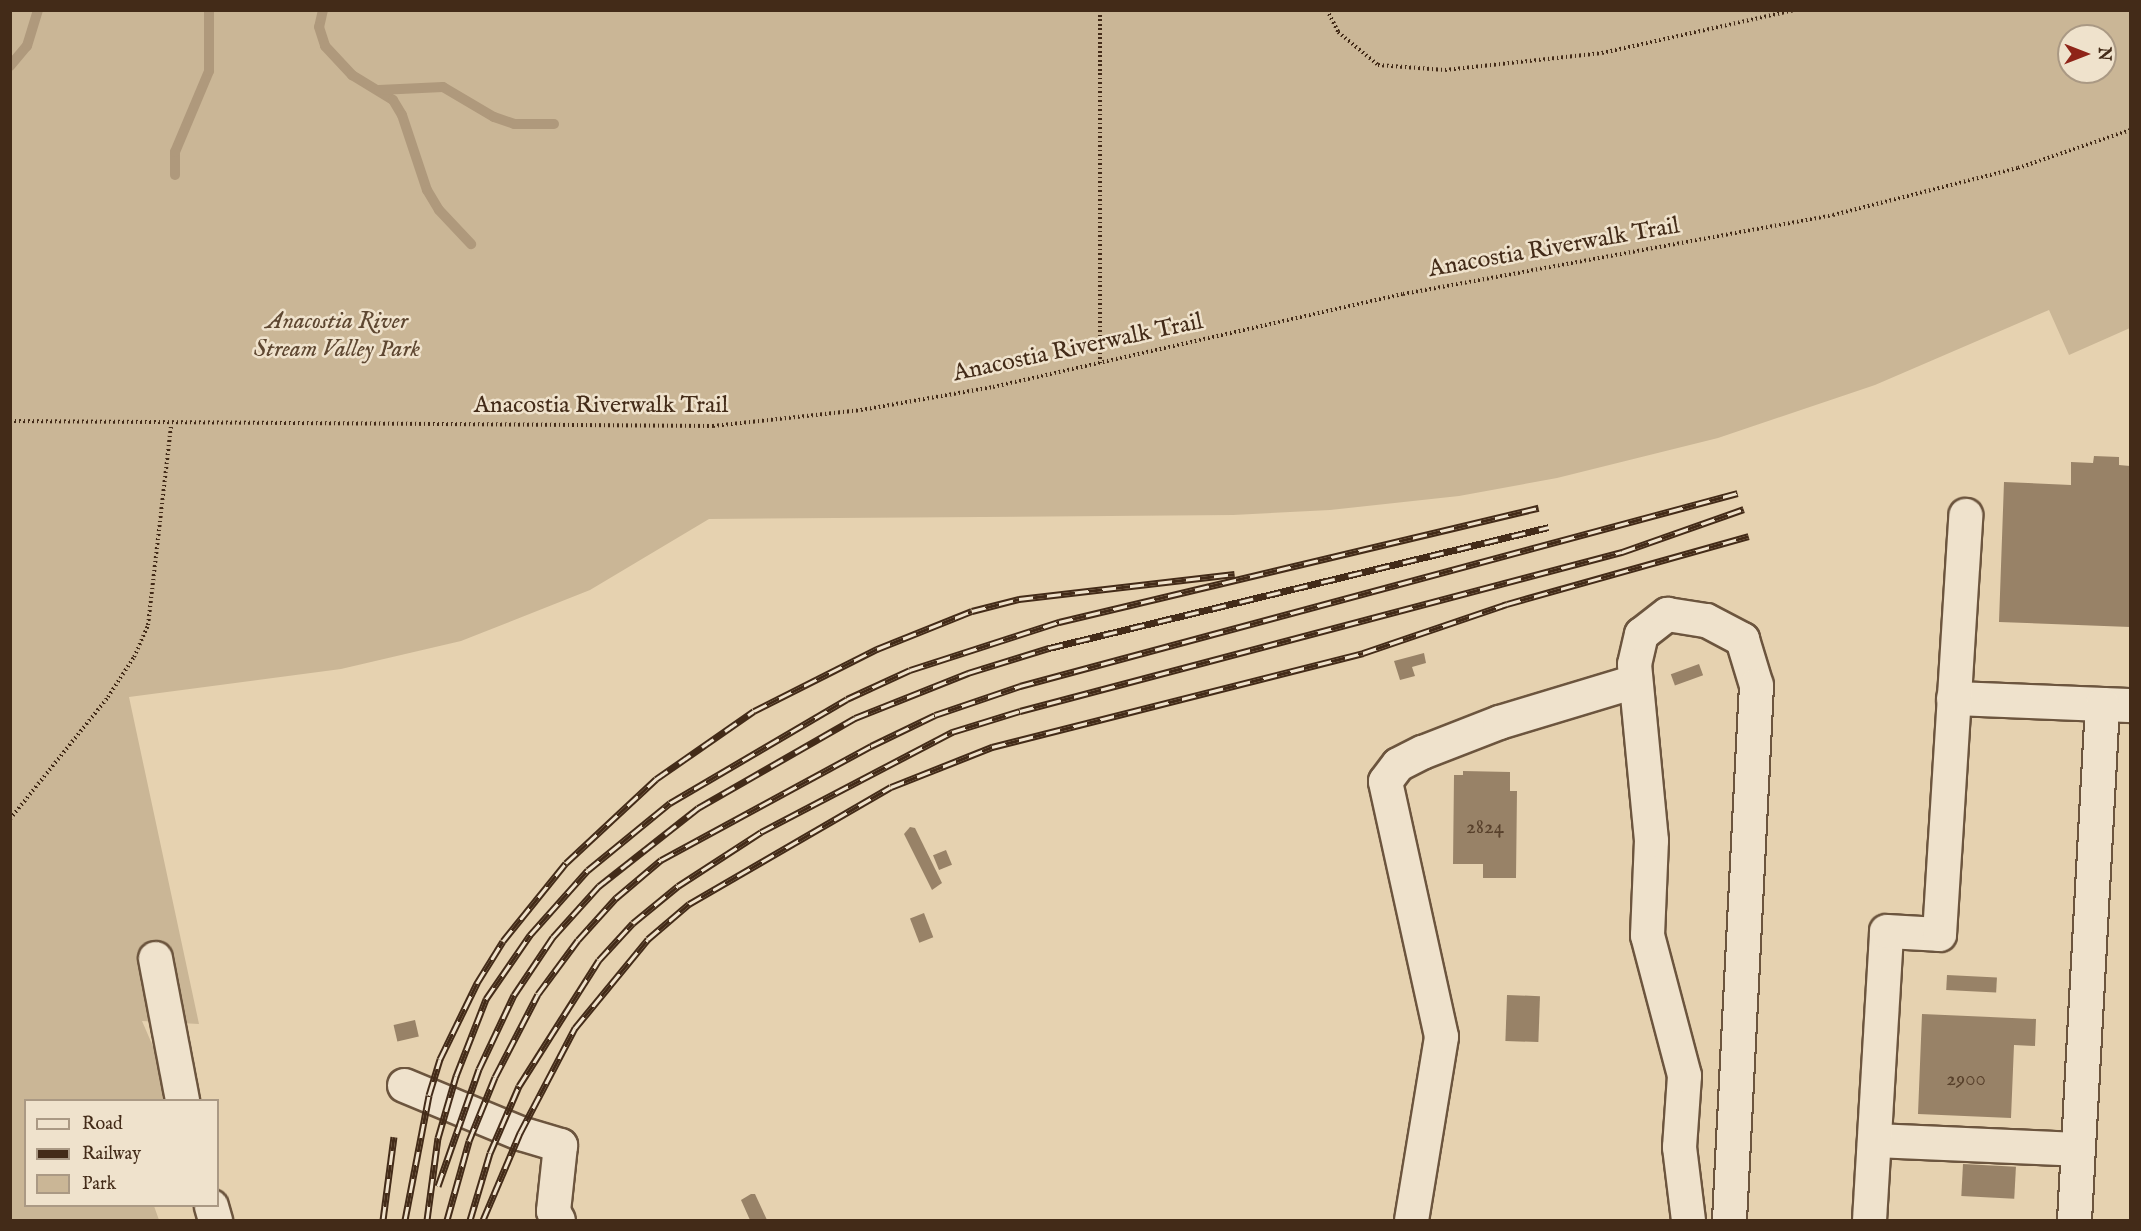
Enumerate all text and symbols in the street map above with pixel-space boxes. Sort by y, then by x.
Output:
north arrow [2057,24,2117,84]
text: N [2093,47,2113,61]
street label: Anacostia Riverwalk Trail [1426,212,1682,284]
street label: Anacostia Riverwalk Trail [950,307,1206,389]
park label: Anacostia River Stream Valley Park [254,308,420,364]
street label: Anacostia Riverwalk Trail [474,392,728,420]
house number: 2824 [1466,815,1504,841]
house number: 2900 [1946,1067,1986,1093]
legend [24,1099,219,1207]
text: Road [82,1113,123,1136]
text: Railway [82,1143,141,1166]
text: Park [82,1173,116,1196]

